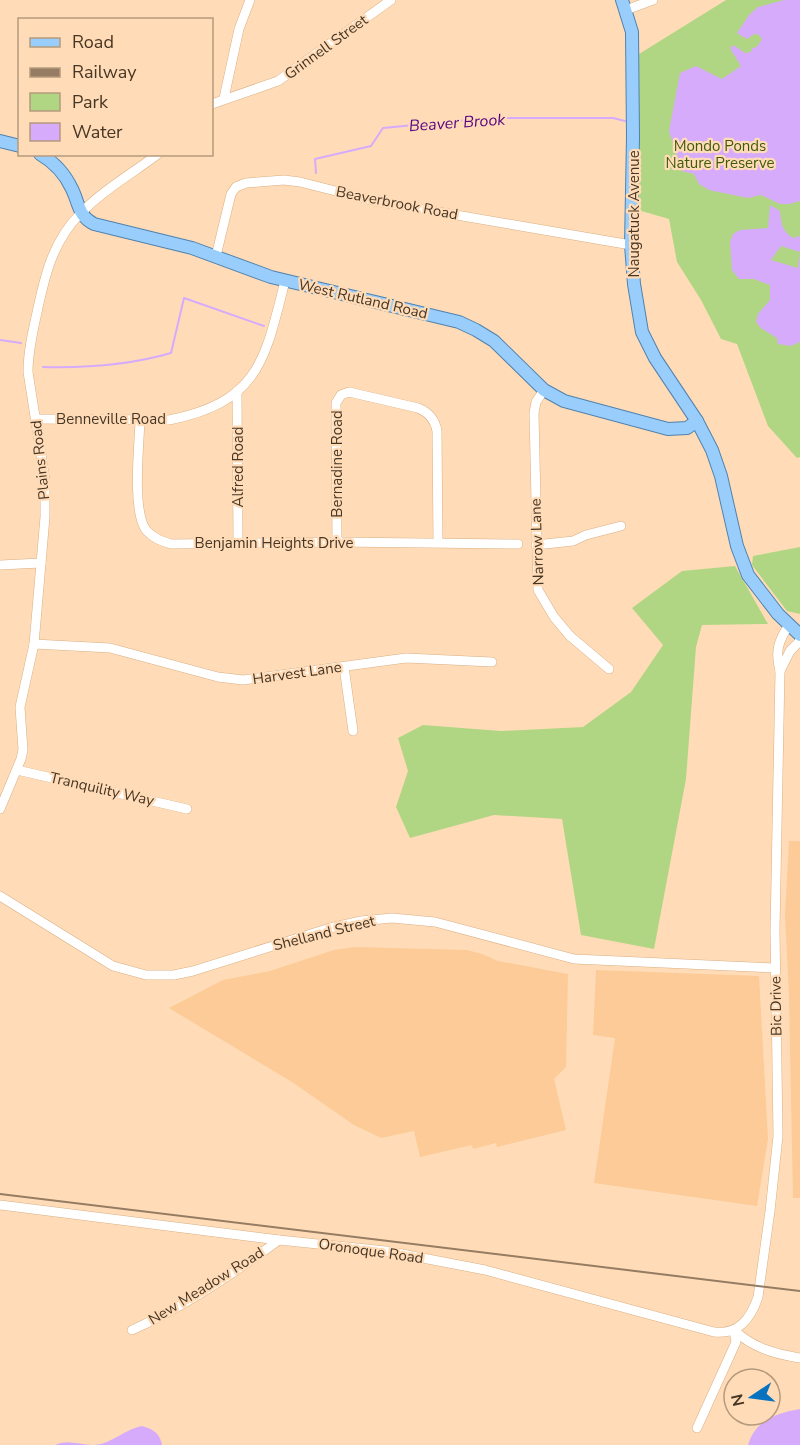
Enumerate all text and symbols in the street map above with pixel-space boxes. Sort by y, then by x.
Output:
street label: Grinnell Street [280,10,372,84]
legend [18,18,213,156]
text: Road [72,30,114,54]
text: Railway [72,60,137,84]
text: Park [72,90,109,114]
water label: Beaver Brook [408,109,507,137]
text: Water [72,120,123,144]
park label: Mondo Ponds Nature Preserve [665,136,775,173]
street label: Naugatuck Avenue [624,150,644,278]
street label: Beaverbrook Road [334,181,460,225]
street label: West Rutland Road [296,274,430,324]
street label: Benneville Road [56,409,166,429]
street label: Bernadine Road [327,410,347,518]
street label: Plains Road [26,419,54,501]
street label: Alfred Road [228,426,248,508]
street label: Narrow Lane [525,498,549,586]
street label: Benjamin Heights Drive [195,533,353,553]
street label: Harvest Lane [251,657,343,689]
street label: Tranquility Way [48,767,156,811]
street label: Shelland Street [271,910,378,955]
street label: Bic Drive [765,976,787,1036]
street label: Oronoque Road [317,1234,425,1268]
street label: New Meadow Road [144,1242,268,1330]
north arrow [722,1367,782,1427]
text: N [726,1392,750,1408]

